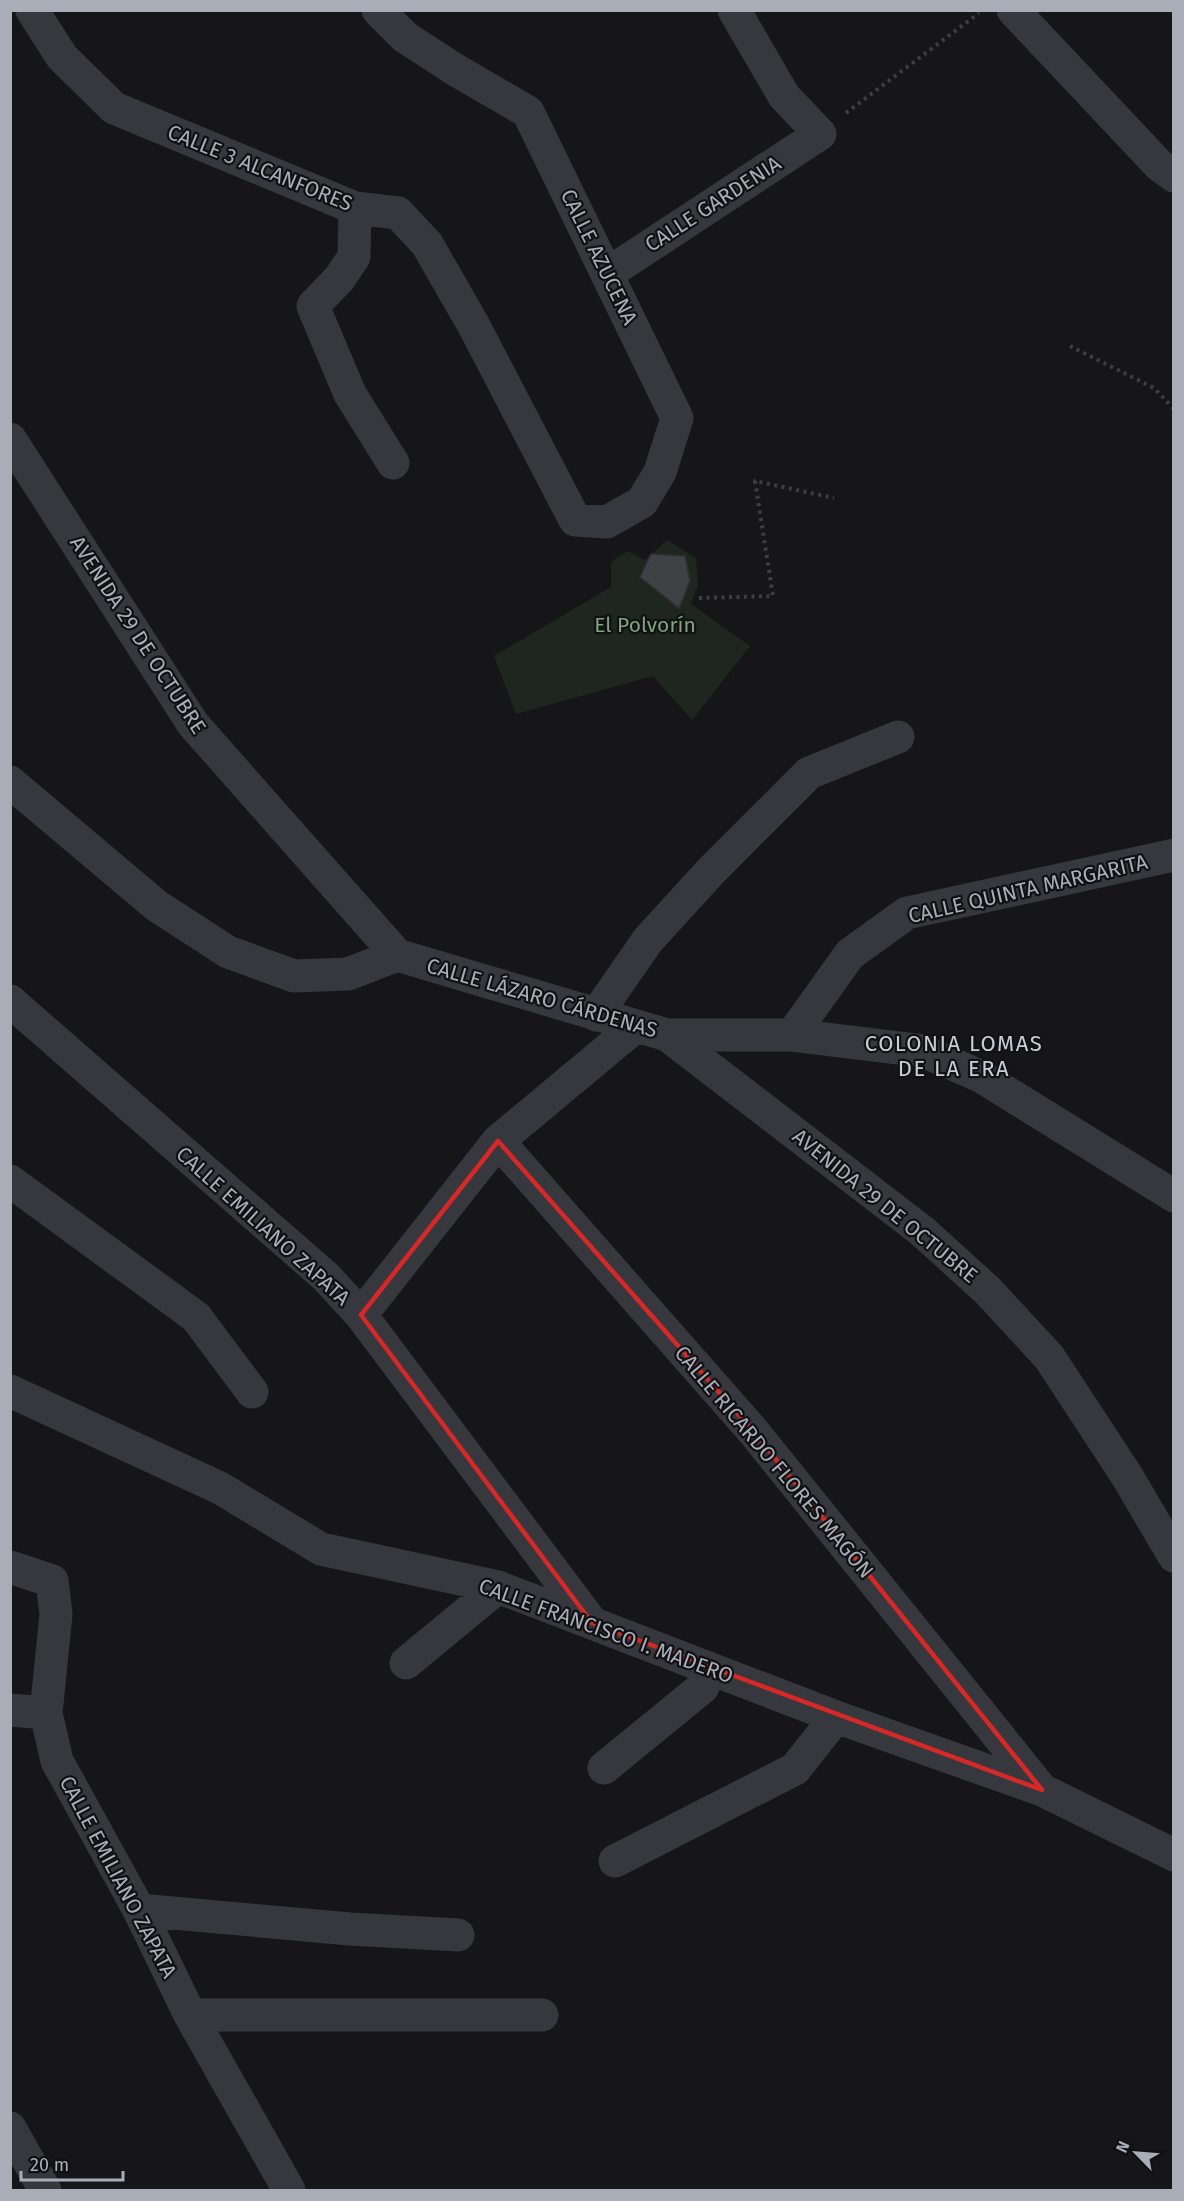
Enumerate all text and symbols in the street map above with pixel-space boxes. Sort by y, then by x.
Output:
street label: CALLE 3 ALCANFORES [164,119,356,217]
street label: CALLE GARDENIA [640,150,786,258]
street label: CALLE AZUCENA [555,185,643,329]
street label: AVENIDA 29 DE OCTUBRE [64,531,212,739]
park label: El Polvorín [594,612,696,638]
street label: CALLE QUINTA MARGARITA [906,849,1150,929]
street label: CALLE LÁZARO CÁRDENAS [424,953,660,1043]
district label: COLONIA LOMAS DE LA ERA [865,1030,1043,1082]
street label: AVENIDA 29 DE OCTUBRE [787,1123,983,1289]
street label: CALLE EMILIANO ZAPATA [171,1141,355,1311]
street label: CALLE RICARDO FLORES MAGÓN [669,1340,879,1584]
street label: CALLE FRANCISCO I. MADERO [475,1573,737,1689]
street label: CALLE EMILIANO ZAPATA [54,1771,182,1983]
north arrow [1106,2123,1166,2183]
text: N [1112,2138,1134,2156]
scale bar [21,2144,123,2182]
text: 20 m [30,2154,69,2176]

